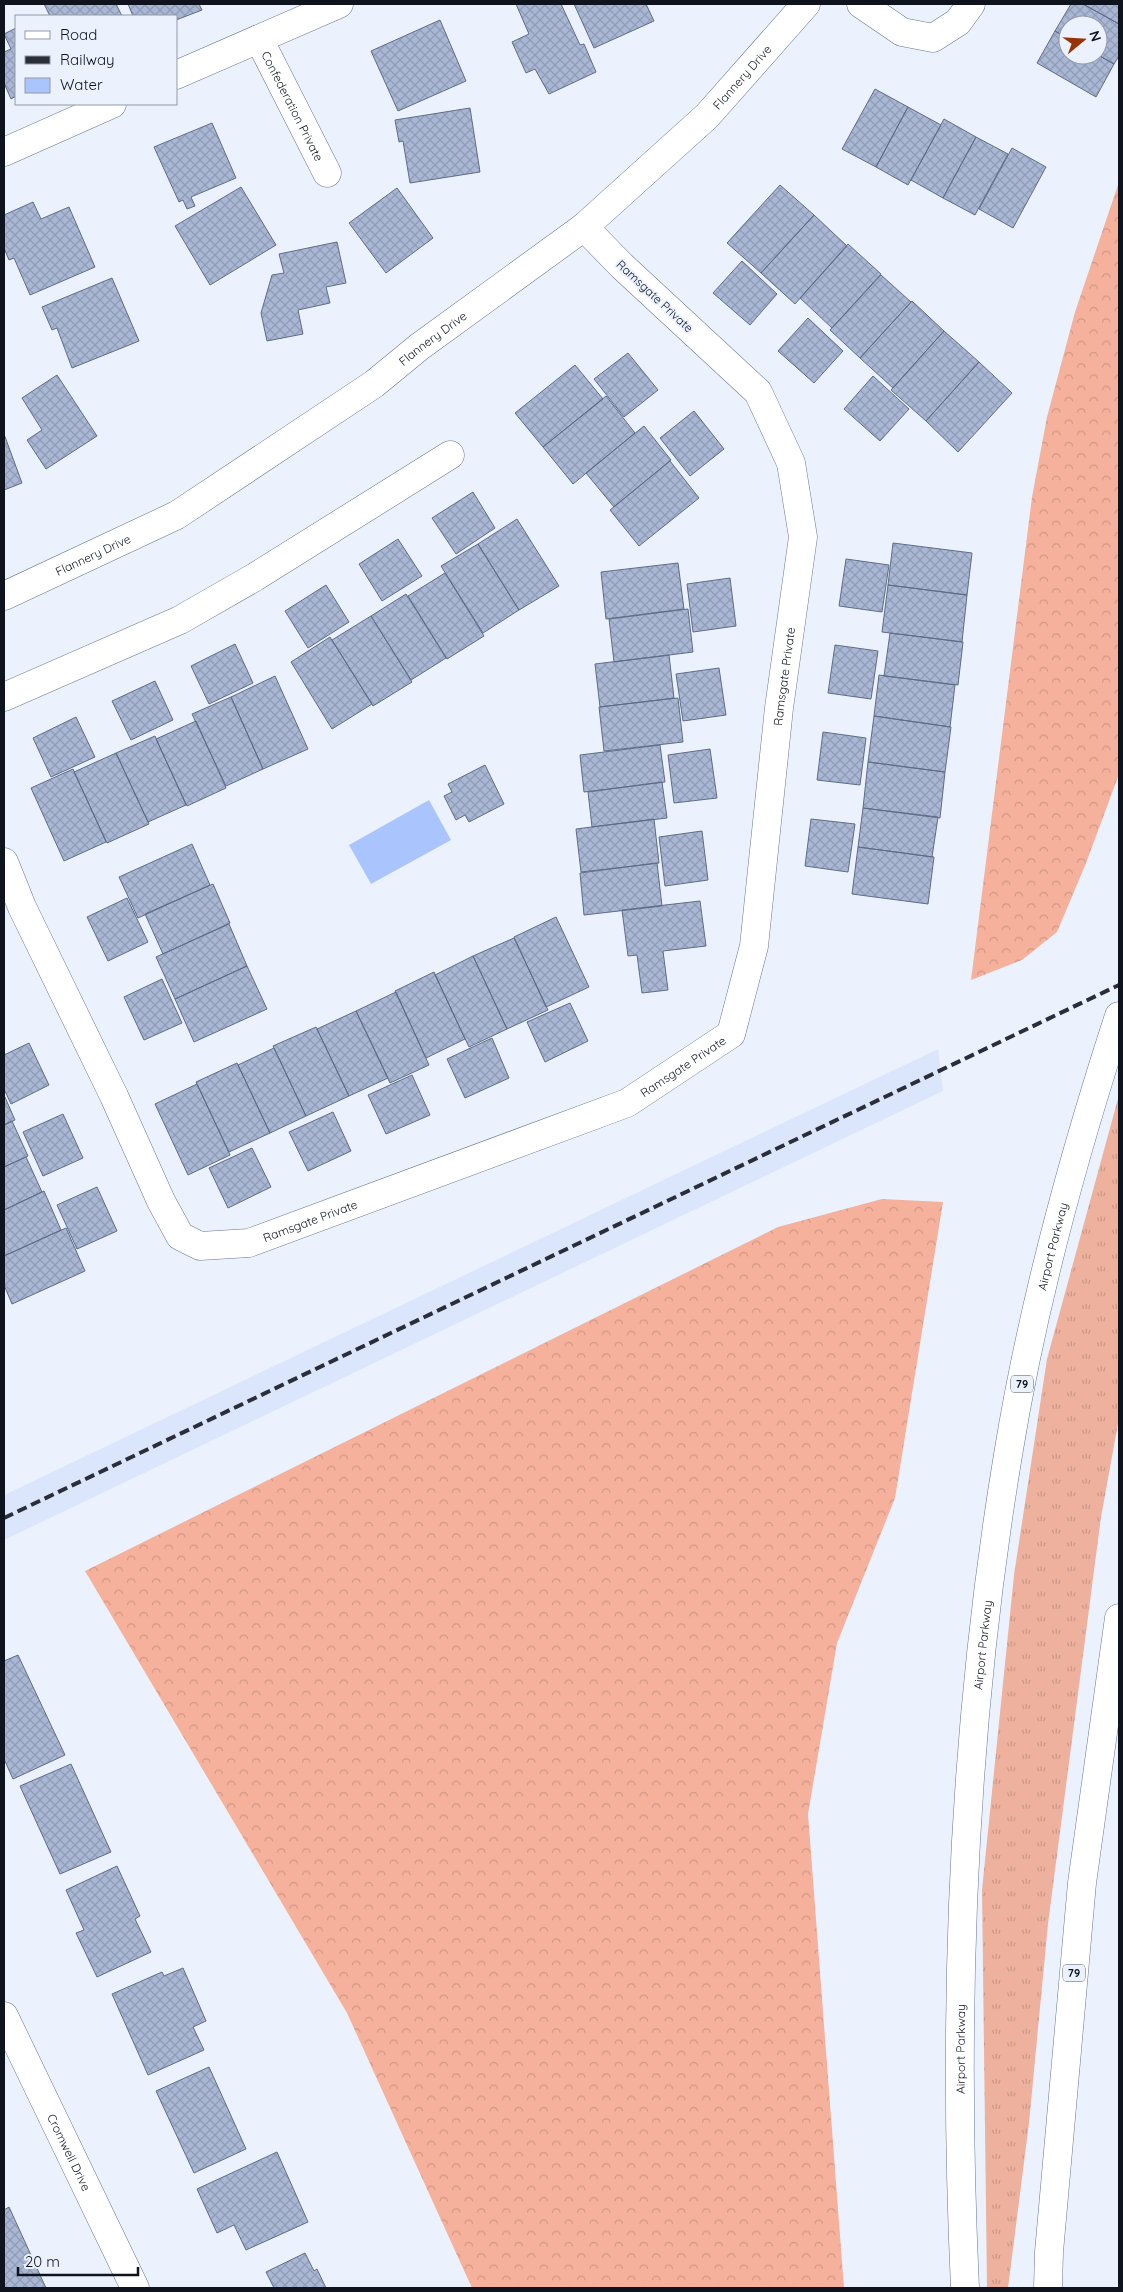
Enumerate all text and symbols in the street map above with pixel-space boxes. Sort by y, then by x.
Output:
legend [15,15,178,105]
north arrow [1058,15,1108,65]
text: Road [60,25,97,44]
text: N [1085,28,1106,44]
street label: Flannery Drive [709,41,774,112]
street label: Confederation Private [259,48,327,164]
text: Railway [60,50,115,69]
text: Water [60,75,103,94]
street label: Ramsgate Private [614,257,697,336]
street label: Flannery Drive [395,307,469,368]
street label: Flannery Drive [53,530,133,578]
street label: Ramsgate Private [770,626,798,727]
street label: Ramsgate Private [637,1032,729,1100]
street label: Ramsgate Private [261,1196,359,1245]
street label: Airport Parkway [1034,1201,1070,1292]
road number: 79 [1011,1376,1033,1392]
street label: Airport Parkway [970,1599,995,1690]
road number: 79 [1063,1965,1085,1982]
street label: Airport Parkway [952,2004,968,2094]
street label: Cromwell Drive [45,2111,95,2193]
scale bar [18,2244,138,2276]
text: 20 m [25,2252,60,2271]

